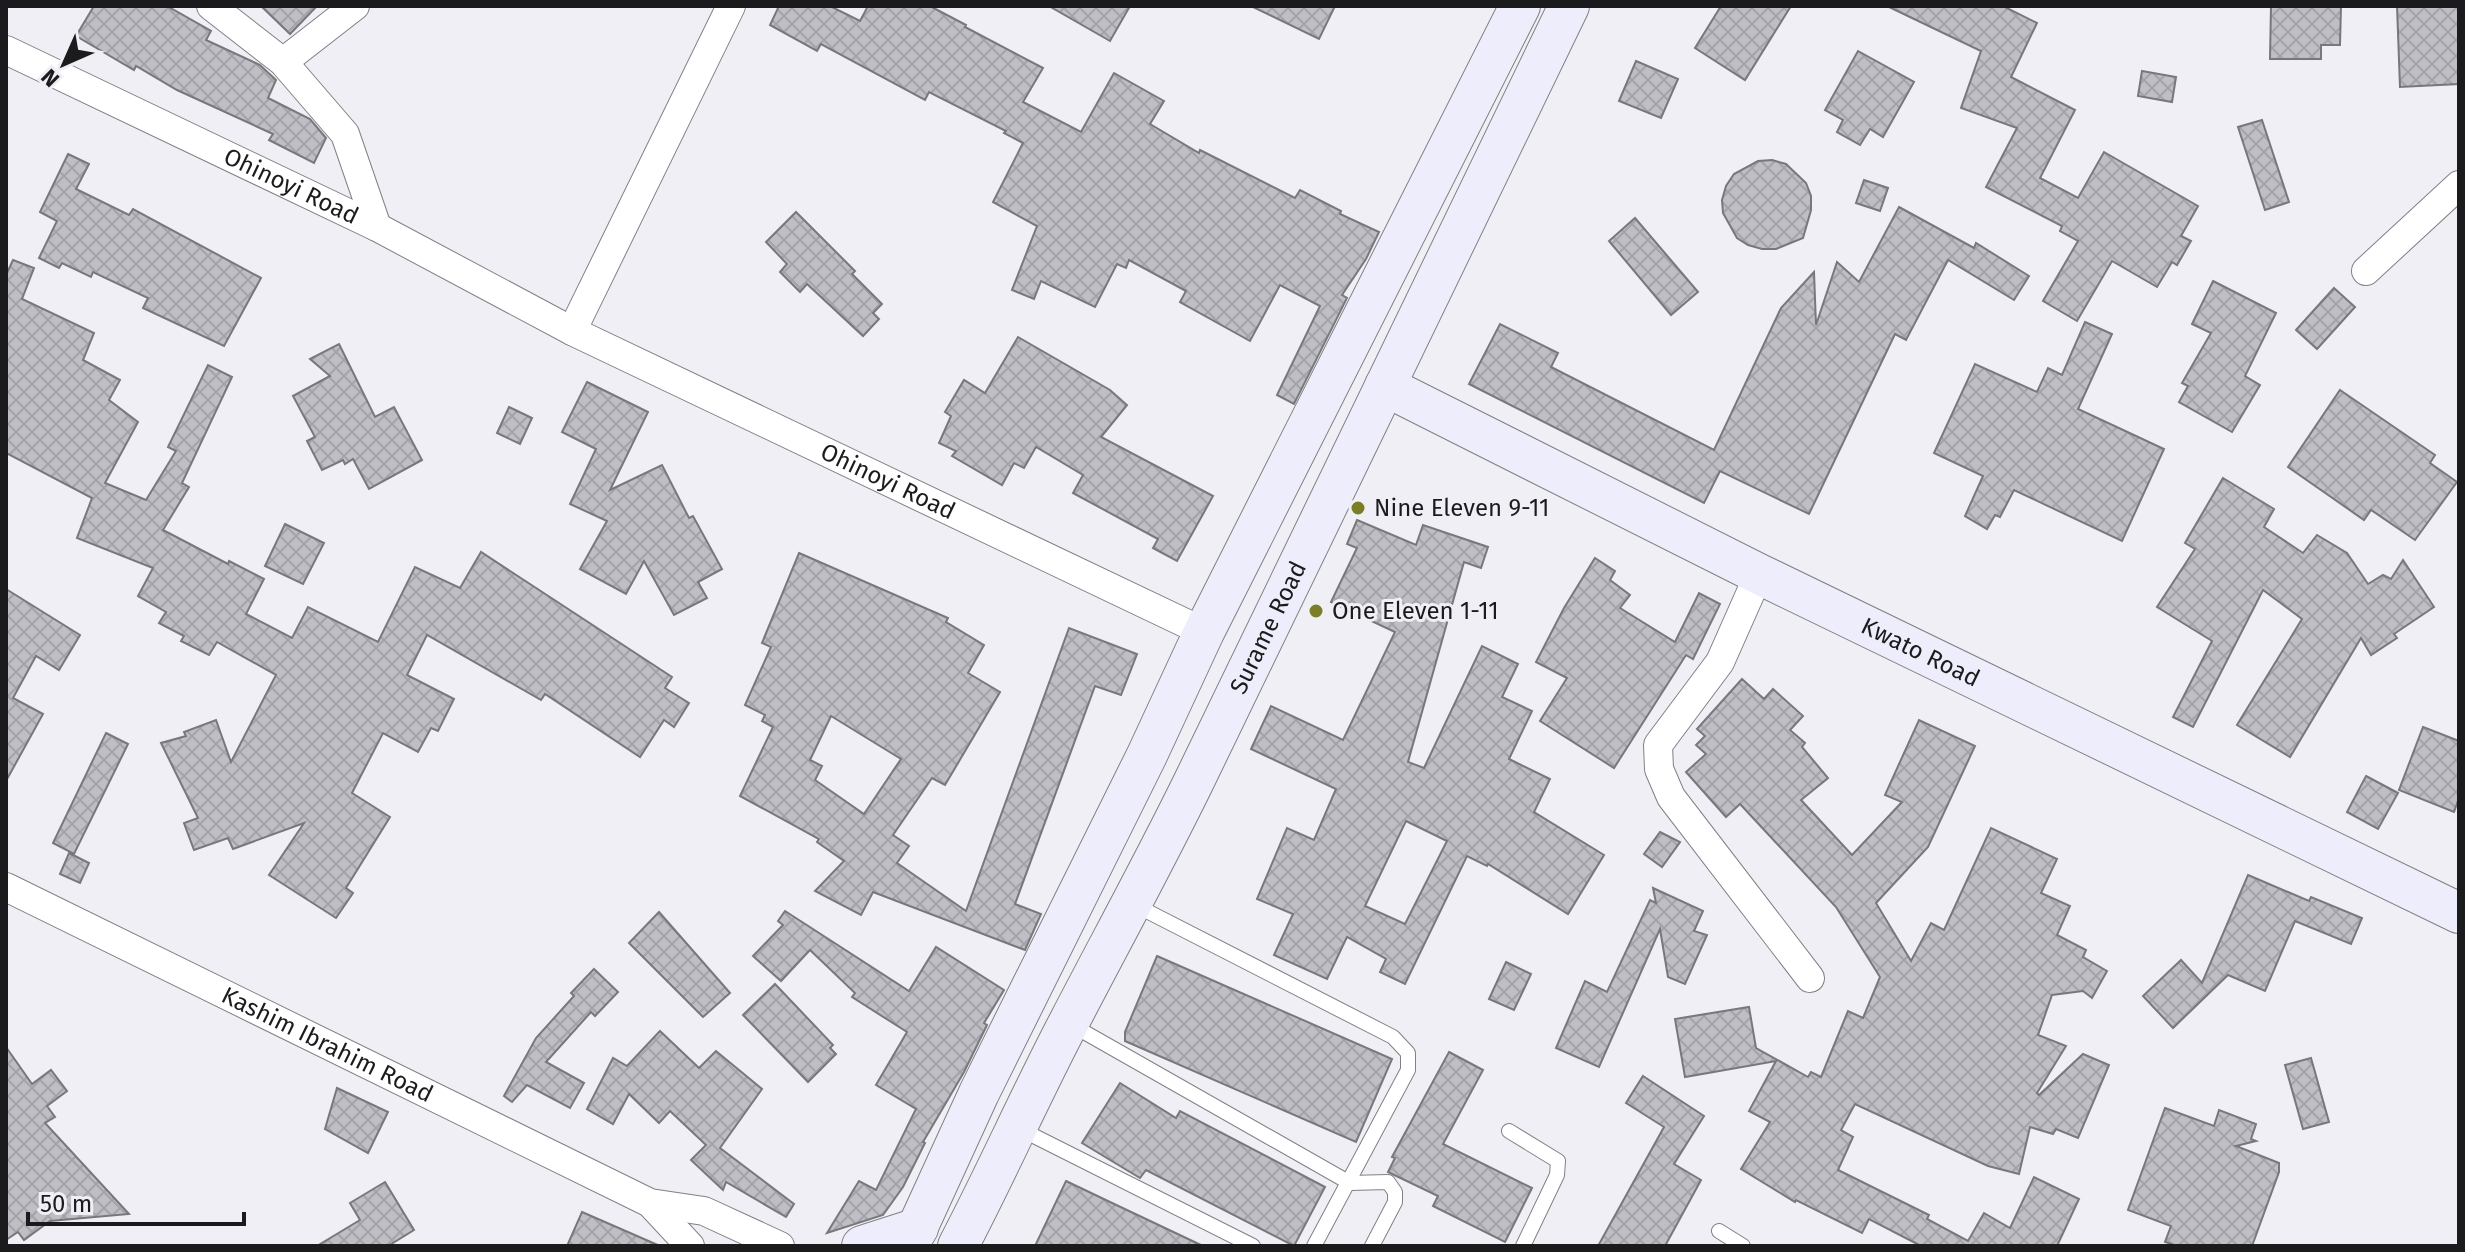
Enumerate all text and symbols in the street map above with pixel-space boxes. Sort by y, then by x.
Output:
north arrow [24,24,104,104]
text: N [36,63,65,92]
street label: Ohinoyi Road [219,142,363,230]
street label: Ohinoyi Road [816,437,960,525]
place label: Nine Eleven 9-11 [1374,494,1550,522]
marker: Nine Eleven 9-11 [1349,499,1367,517]
street label: Surame Road [1224,557,1312,698]
place label: One Eleven 1-11 [1332,597,1499,625]
marker: One Eleven 1-11 [1307,602,1325,620]
street label: Kwato Road [1857,612,1984,693]
street label: Kashim Ibrahim Road [217,981,438,1108]
scale bar [28,1176,244,1226]
text: 50 m [40,1190,92,1218]

